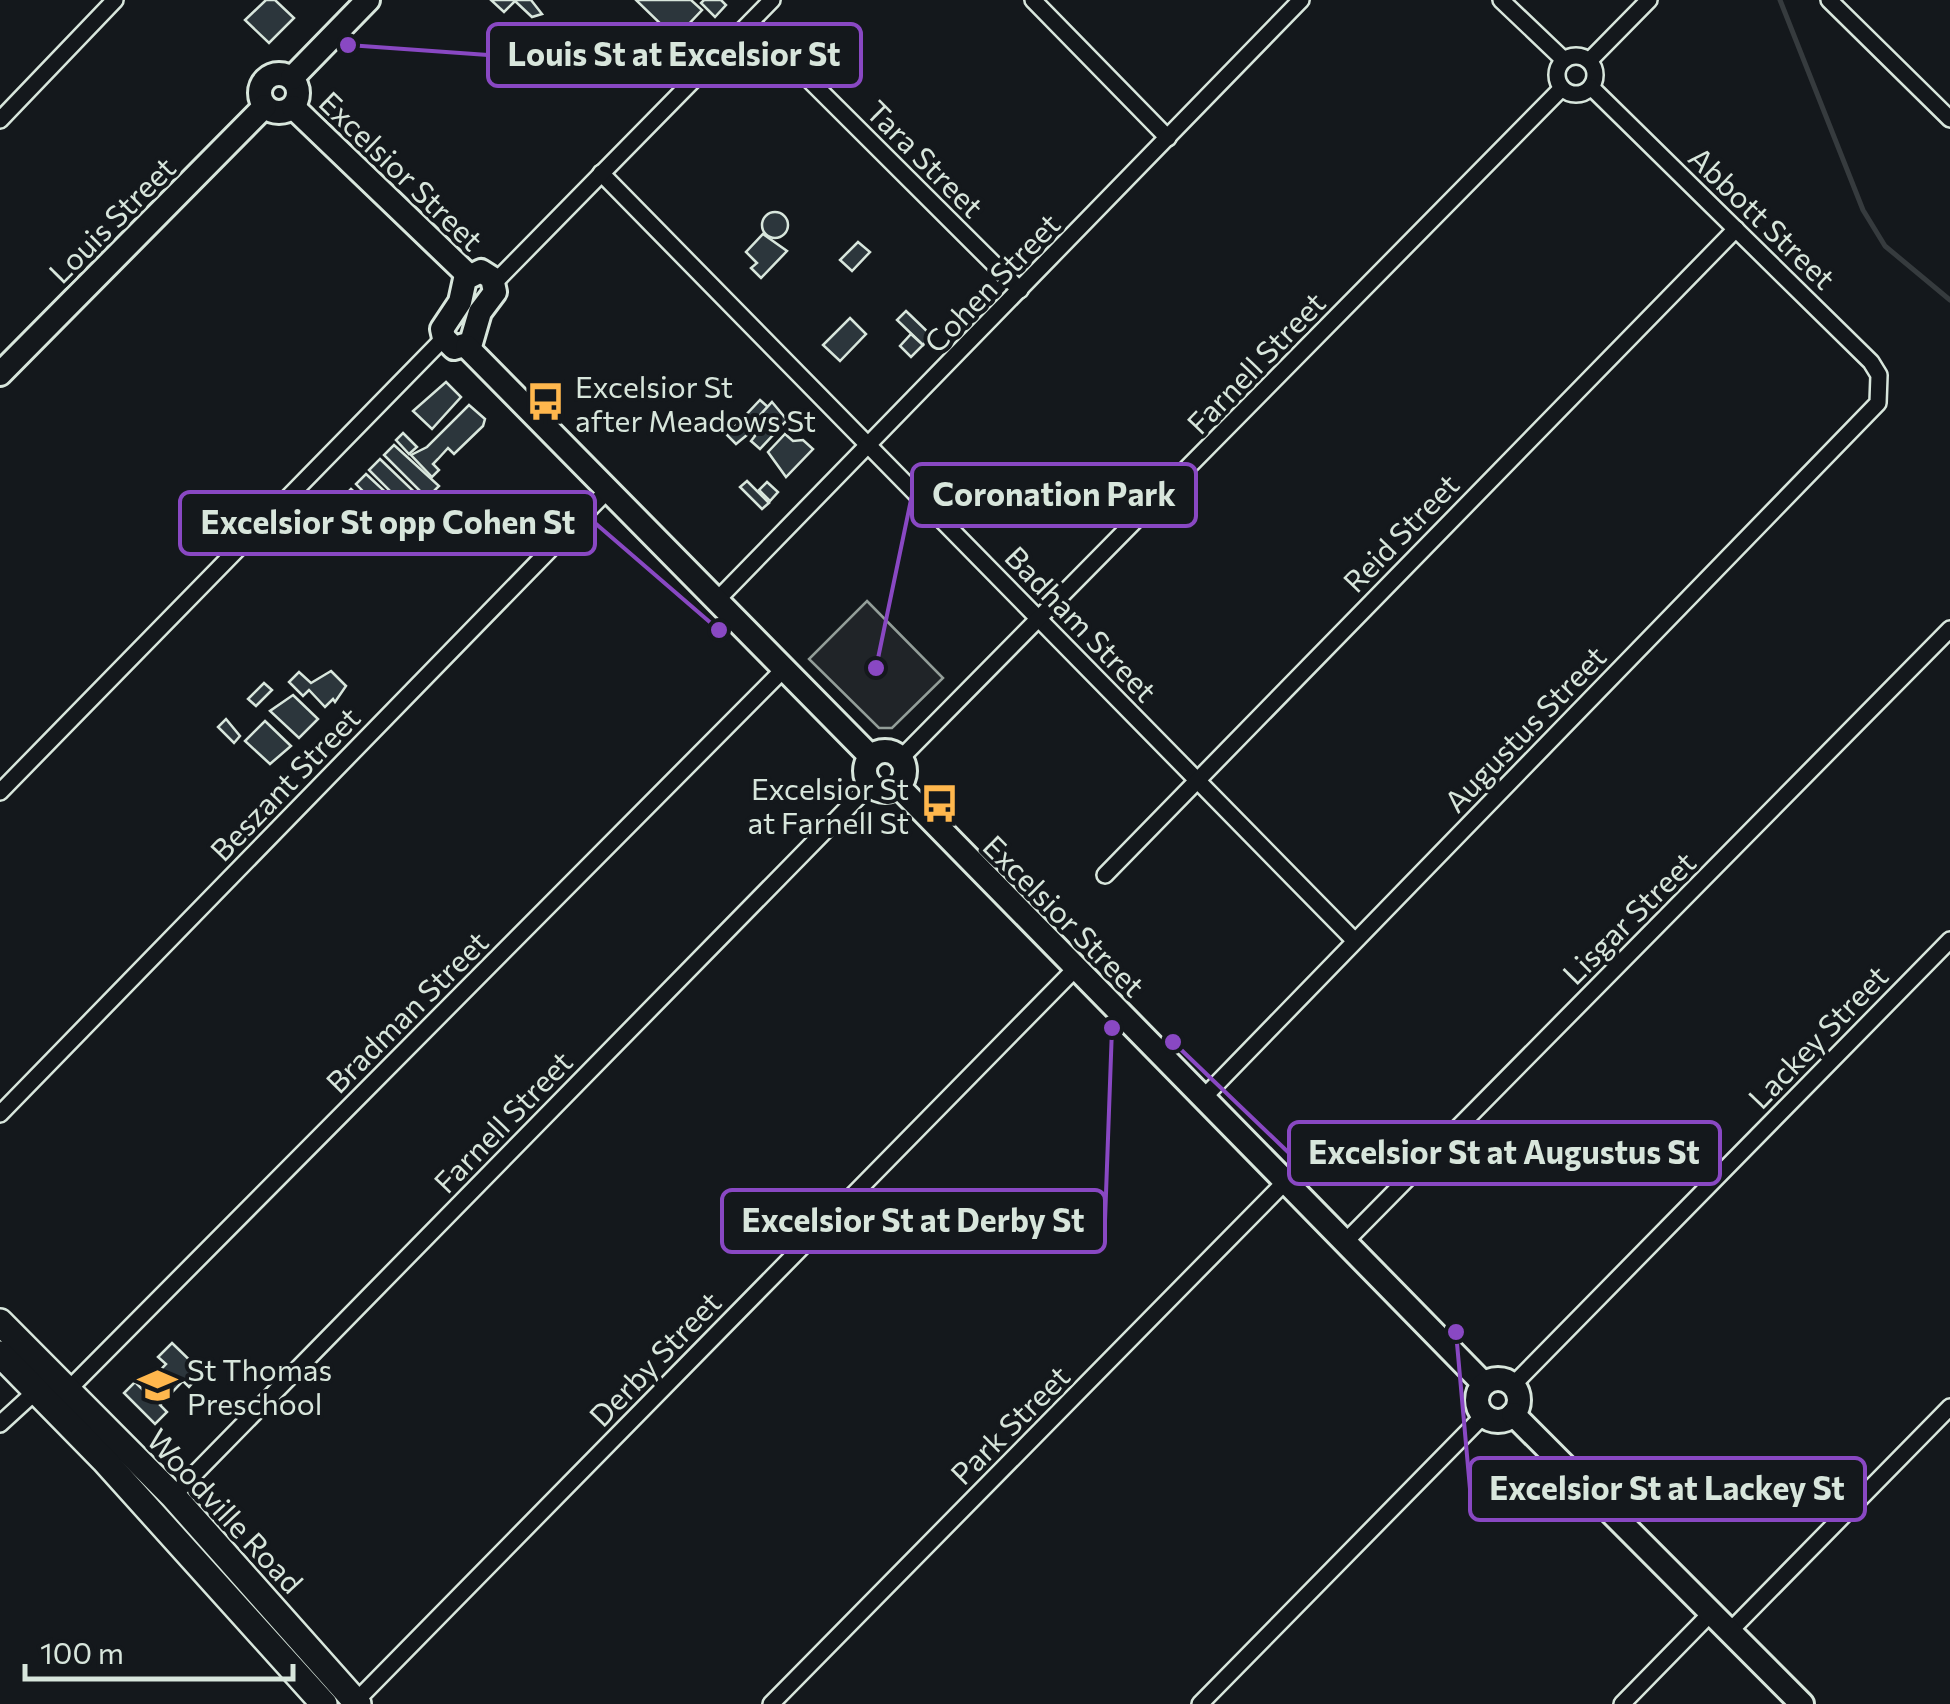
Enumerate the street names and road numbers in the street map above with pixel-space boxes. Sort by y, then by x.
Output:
street label: Excelsior Street [312,83,492,257]
street label: Tara Street [860,92,992,224]
street label: Abbott Street [1682,138,1844,296]
street label: Louis Street [40,148,182,290]
street label: Cohen Street [915,205,1067,359]
street label: Farnell Street [1178,283,1332,441]
street label: Reid Street [1334,465,1466,599]
street label: Badham Street [999,538,1165,708]
street label: Augustus Street [1435,637,1613,819]
street label: Beszant Street [201,698,367,868]
street label: Excelsior Street [977,827,1153,1003]
street label: Lisgar Street [1554,843,1702,991]
street label: Bradman Street [317,922,495,1100]
street label: Lackey Street [1740,957,1894,1115]
street label: Farnell Street [425,1042,579,1200]
street label: Derby Street [580,1283,728,1433]
street label: Park Street [942,1357,1076,1491]
street label: Woodville Road [140,1420,312,1600]

